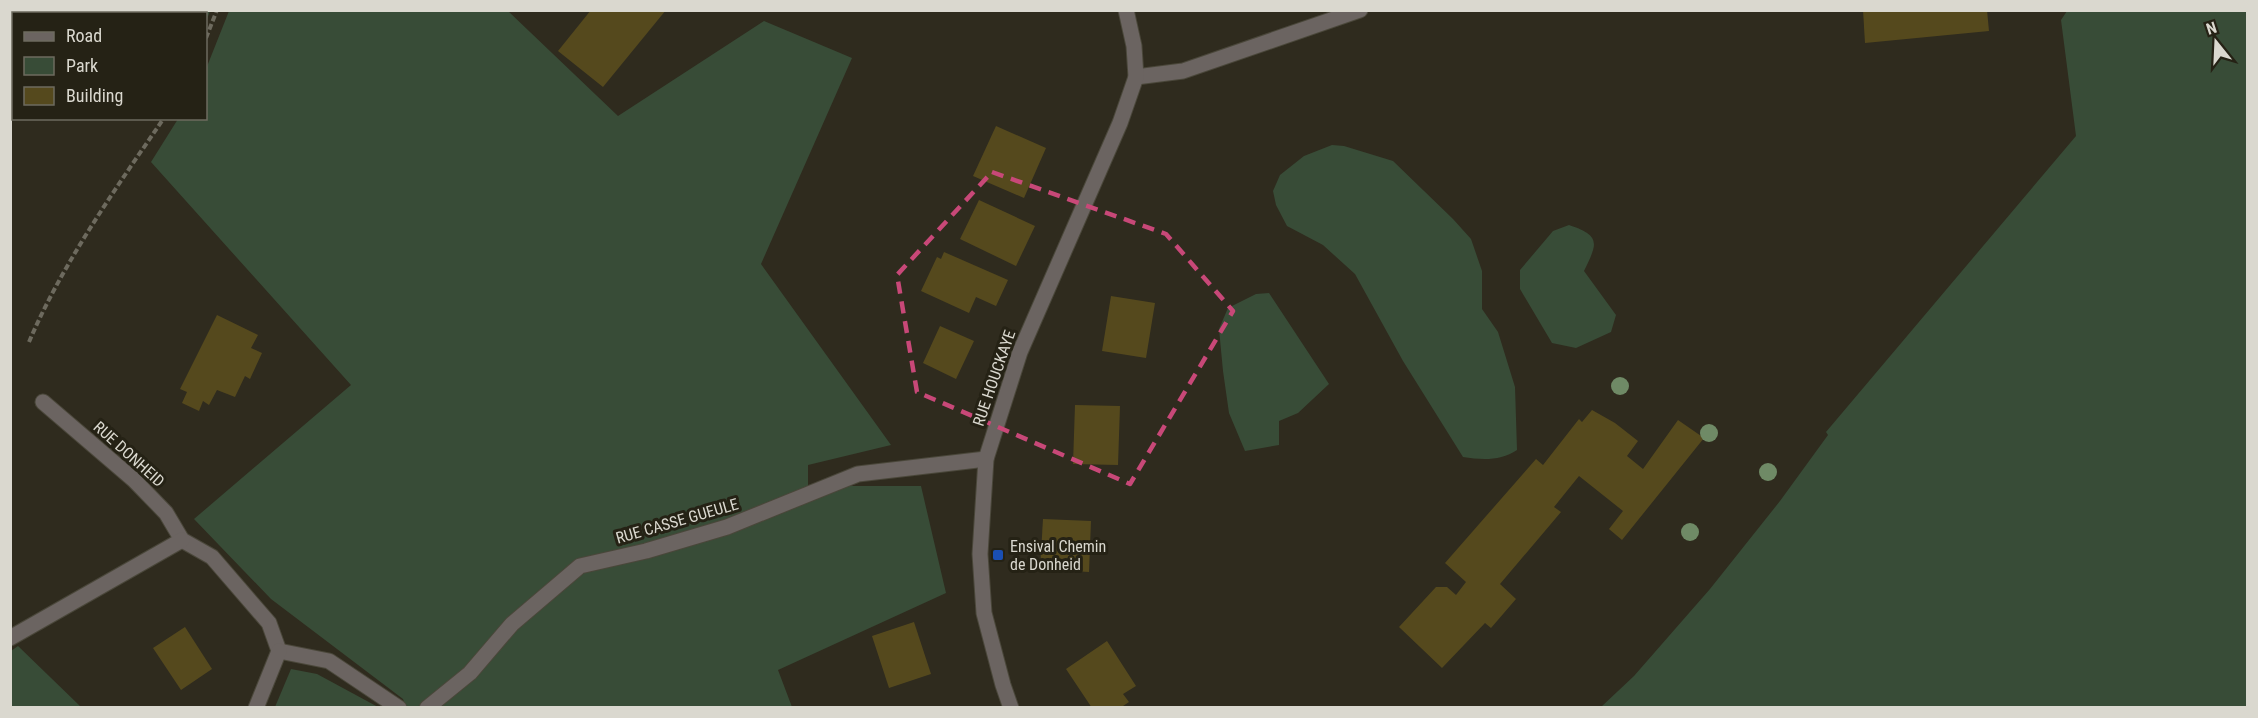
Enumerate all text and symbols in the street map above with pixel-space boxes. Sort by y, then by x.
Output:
legend [12,12,207,120]
north arrow [2186,12,2246,72]
text: N [2204,18,2219,39]
text: Road [66,25,102,46]
text: Park [66,55,98,76]
text: Building [66,85,123,106]
street label: RUE HOUCKAYE [969,327,1019,428]
street label: RUE DONHEID [90,417,168,491]
street label: RUE CASSE GUEULE [614,494,740,548]
place label: Ensival Chemin de Donheid [1010,537,1106,574]
marker: Ensival Chemin de Donheid [991,548,1005,562]

